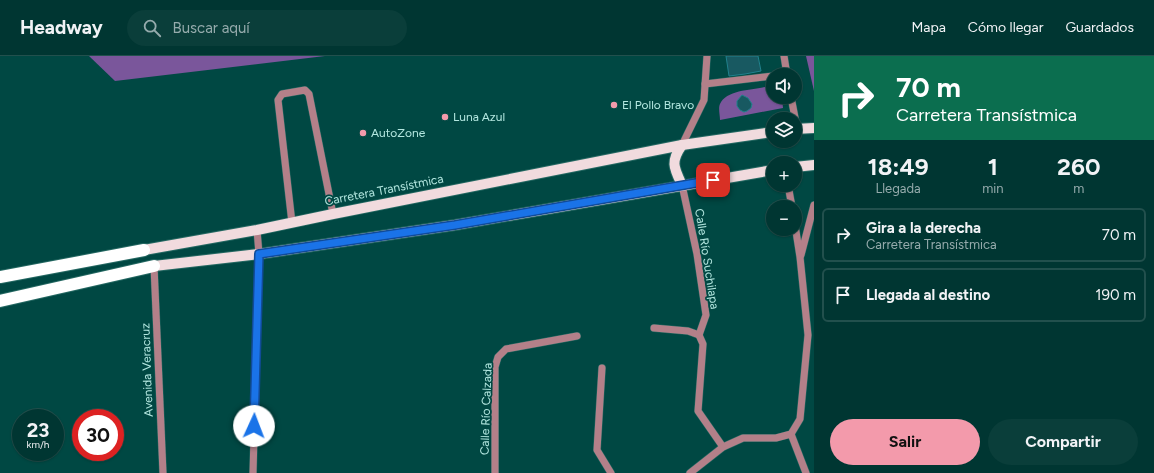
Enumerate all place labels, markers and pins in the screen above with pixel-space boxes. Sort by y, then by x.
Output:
place label: El Pollo Bravo [622,98,694,112]
marker: El Pollo Bravo [609,100,619,110]
place label: Luna Azul [453,110,505,124]
marker: Luna Azul [440,112,450,122]
place label: AutoZone [371,126,426,140]
marker: AutoZone [358,128,368,138]
pin [696,163,730,197]

